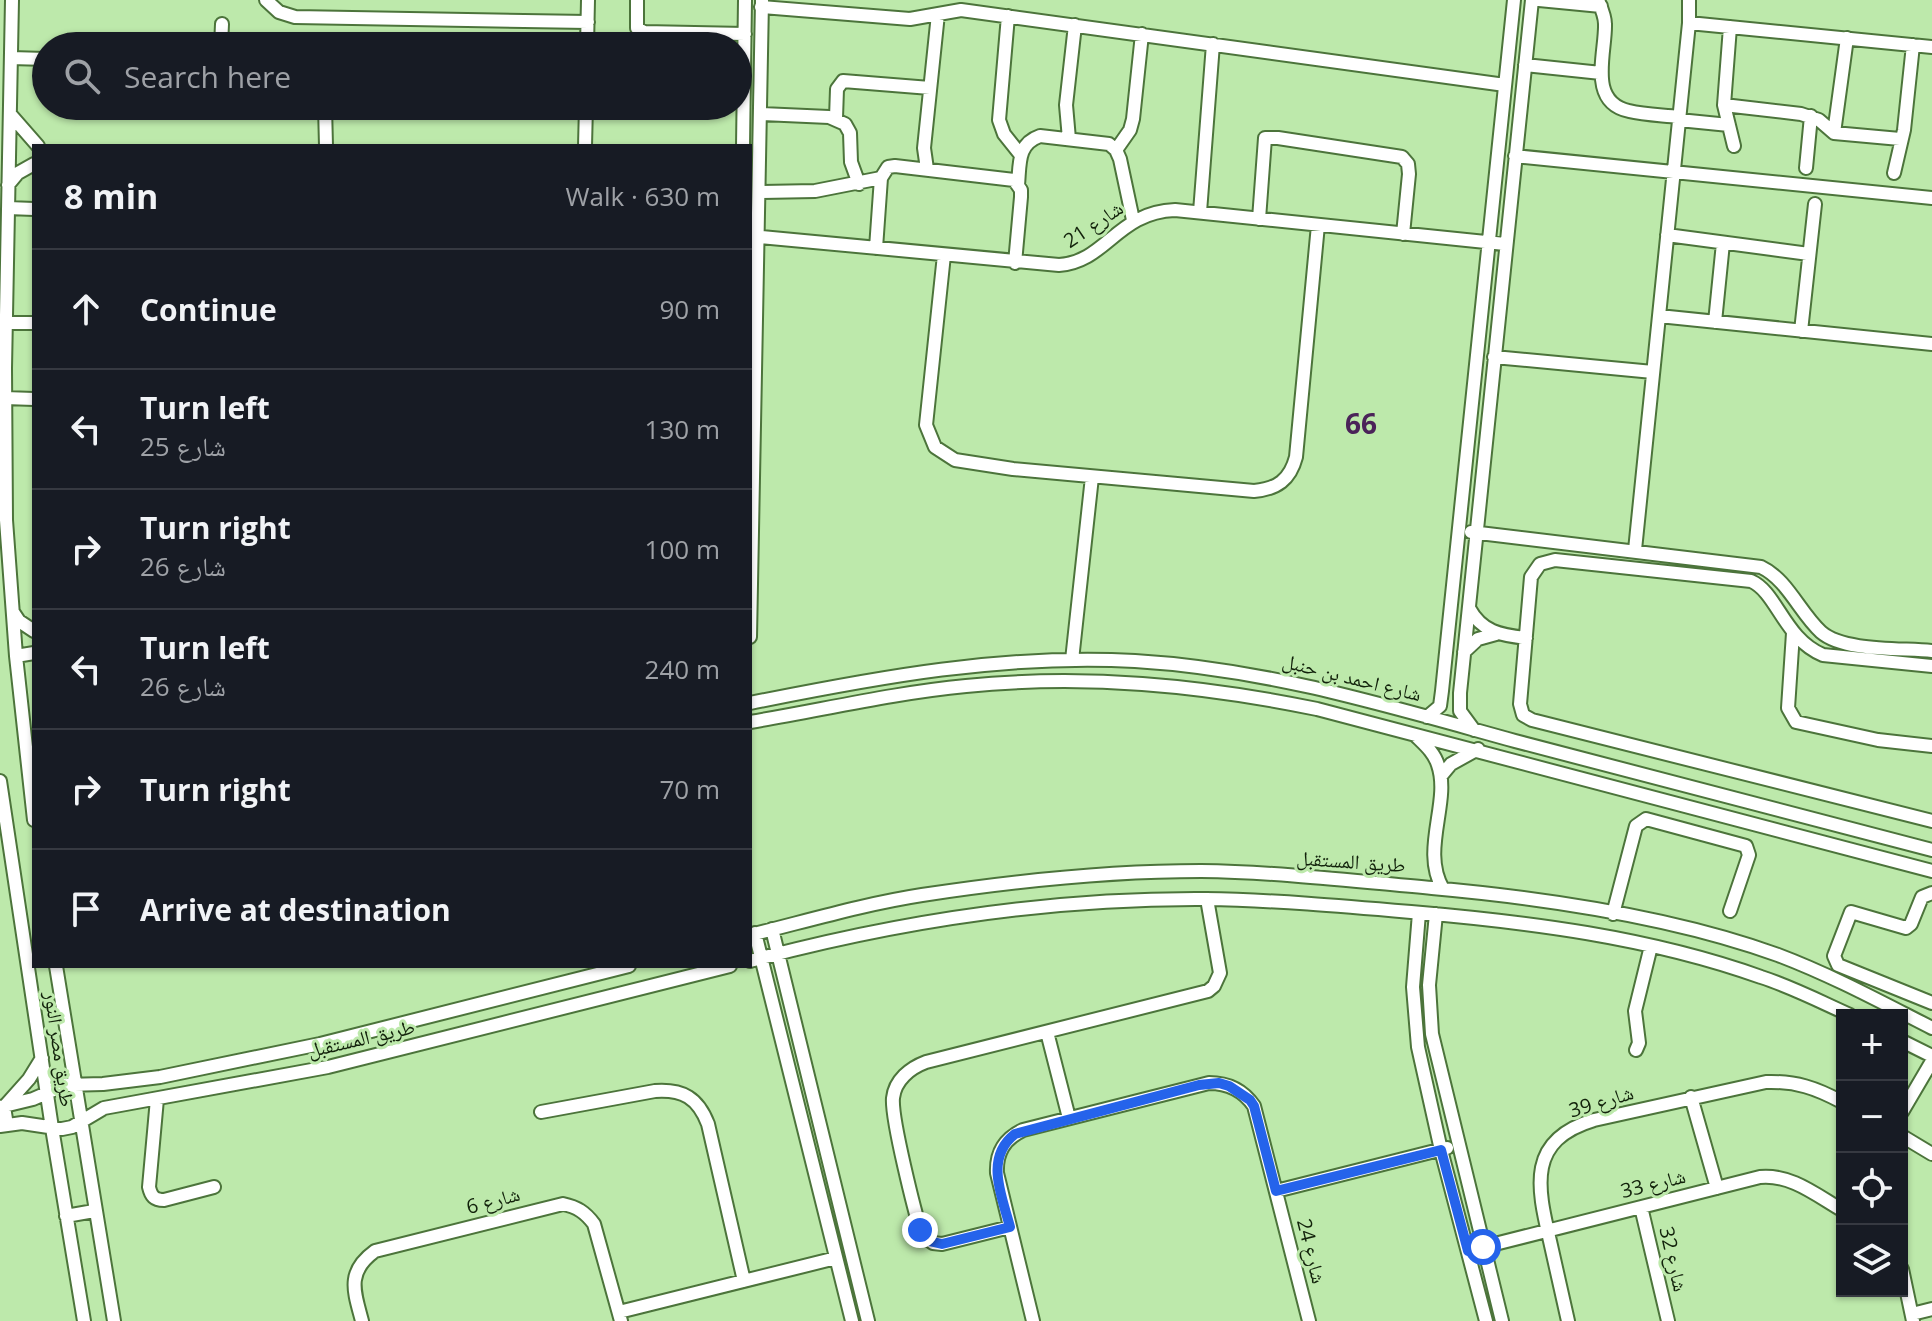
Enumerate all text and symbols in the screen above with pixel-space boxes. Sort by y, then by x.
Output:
search box [32,32,752,120]
icon: search [60,54,104,98]
text: Search here [124,56,291,97]
text: 8 min [64,173,158,219]
text: Walk · 630 m [566,178,720,214]
street label: شارع 21 [1058,194,1128,254]
icon: ahead [64,287,108,331]
text: Continue [140,289,277,330]
text: 90 m [659,291,720,327]
text: Turn left [140,387,270,428]
district label: 66 [1345,404,1377,442]
icon: left [64,407,108,451]
text: 130 m [645,411,720,447]
text: شارع 25 [140,428,226,464]
text: Turn right [140,507,291,548]
icon: right [64,527,108,571]
text: 100 m [645,531,720,567]
text: شارع 26 [140,548,226,584]
text: Turn left [140,627,270,668]
icon: left [64,647,108,691]
street label: شارع احمد بن حنبل [1280,647,1424,707]
text: 240 m [645,651,720,687]
text: شارع 26 [140,668,226,704]
icon: right [64,767,108,811]
text: Turn right [140,769,291,810]
text: 70 m [659,771,720,807]
street label: طريق المستقبل [1296,844,1406,878]
icon: arrive [64,887,108,931]
text: Arrive at destination [140,889,451,930]
street label: طريق مصر النور [38,989,81,1108]
map controls [1836,1009,1908,1297]
button: + [1836,1009,1908,1081]
street label: طريق المستقبل [305,1013,417,1063]
street label: شارع 39 [1565,1078,1637,1124]
button: − [1836,1081,1908,1153]
button: locate [1836,1153,1908,1225]
street label: شارع 33 [1618,1162,1688,1204]
street label: شارع 6 [463,1180,523,1220]
route end [902,1212,938,1248]
street label: شارع 24 [1291,1216,1333,1286]
street label: شارع 32 [1653,1224,1695,1294]
button: layers [1836,1225,1908,1297]
route start [1465,1229,1501,1265]

